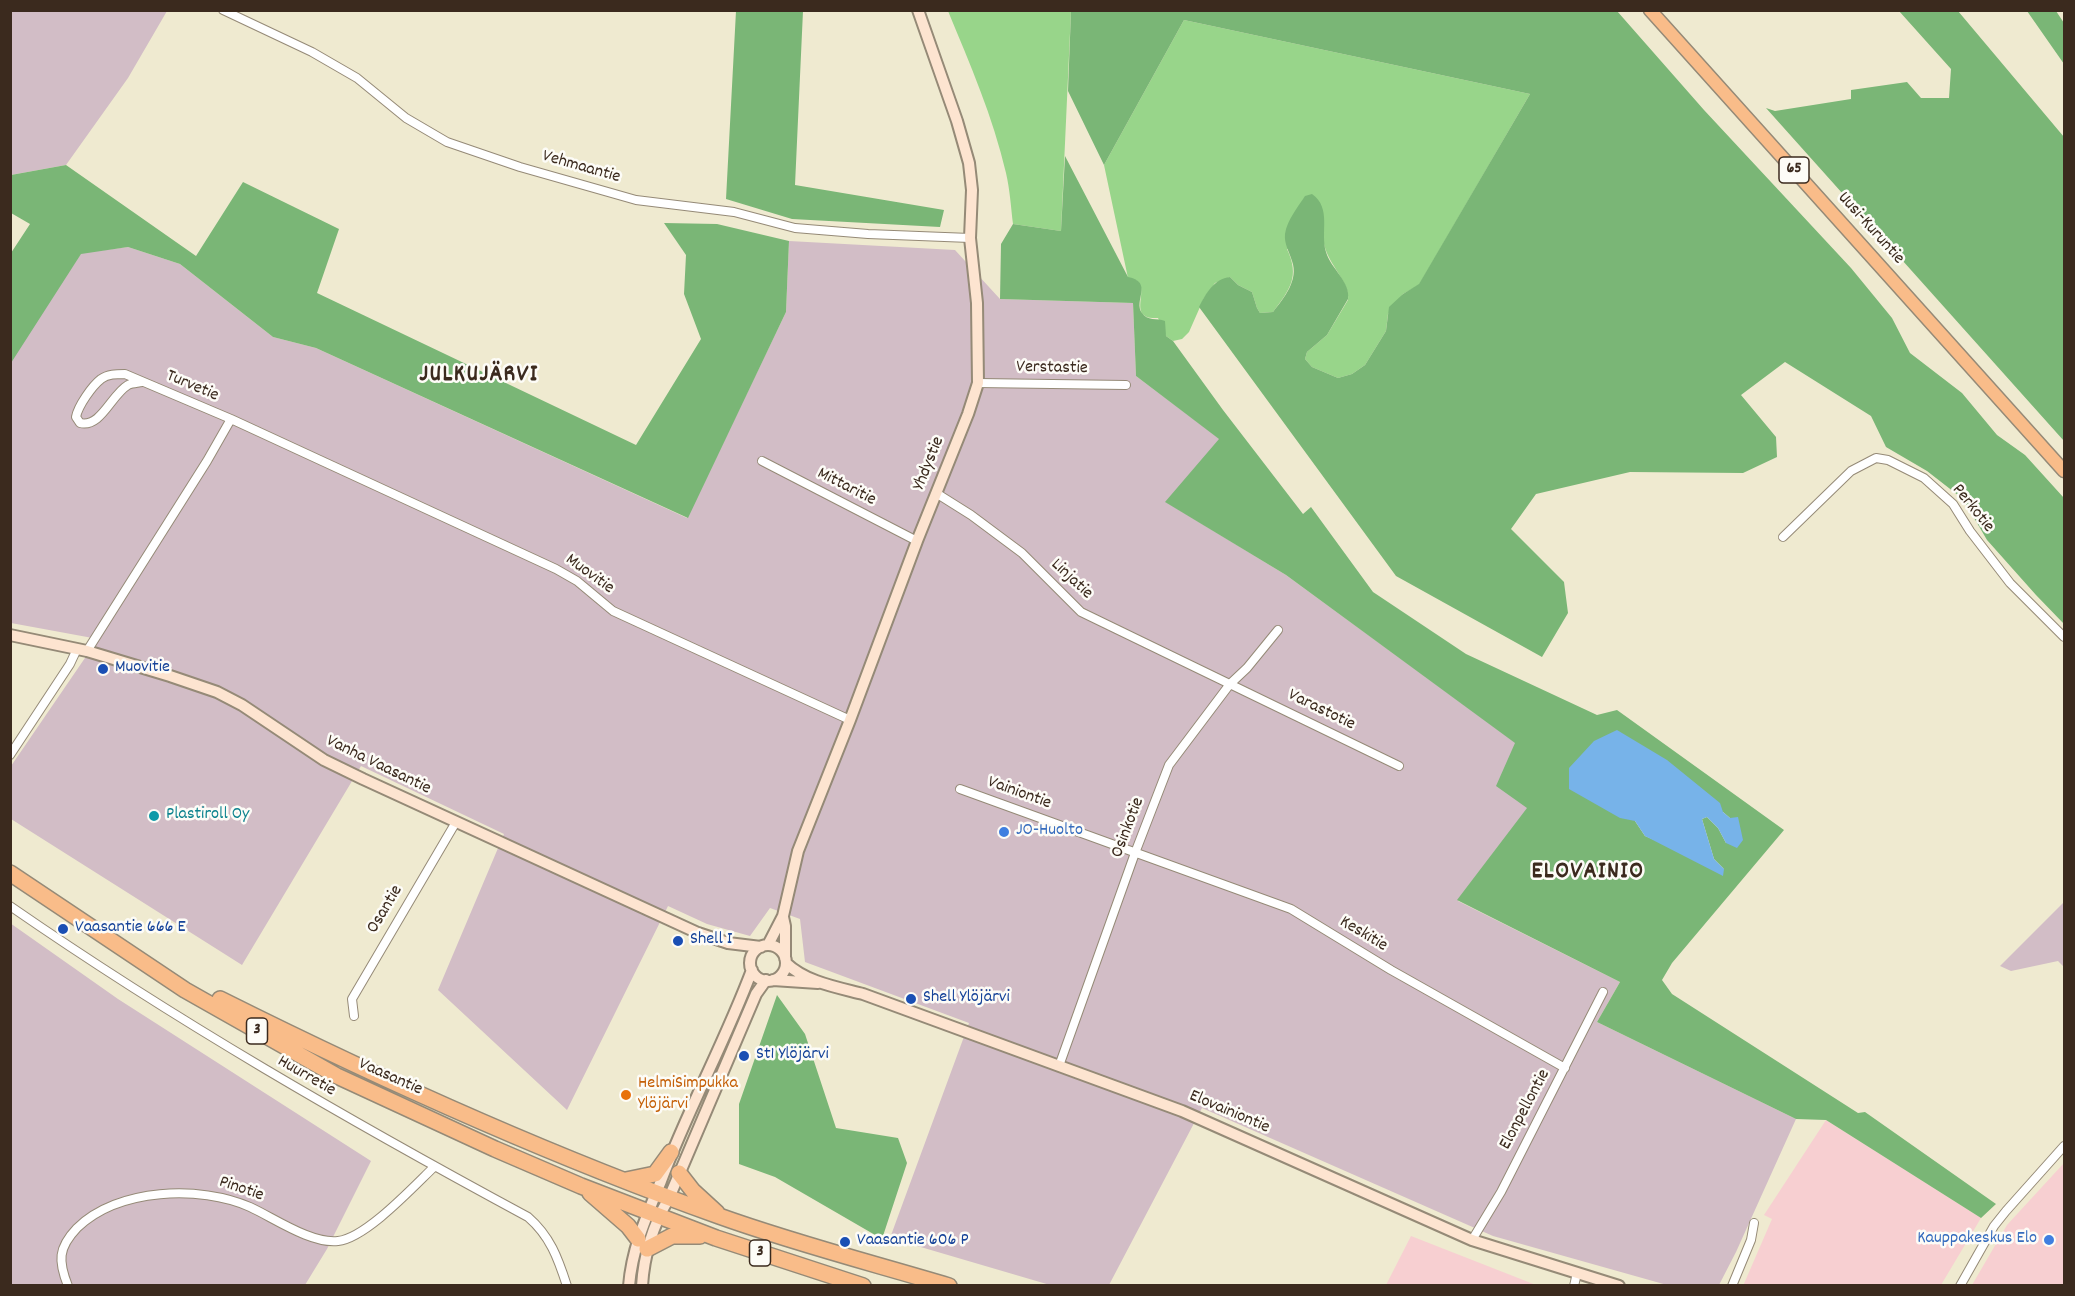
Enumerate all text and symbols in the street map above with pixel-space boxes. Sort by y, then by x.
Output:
street label: Vehmaantie [539,147,623,189]
road number: 65 [1779,157,1809,183]
street label: Uusi-Kuruntie [1832,188,1908,270]
street label: Verstastie [1016,358,1088,380]
district label: JULKUJÄRVI [419,363,539,391]
street label: Turvetie [163,366,221,408]
street label: Yhdystie [909,434,951,494]
street label: Mittaritie [813,464,879,512]
street label: Perkotie [1946,480,1998,538]
street label: Muovitie [560,550,618,600]
street label: Linjatie [1045,555,1097,605]
place label: Muovitie [115,658,170,680]
marker: Muovitie [96,662,110,676]
street label: Varastotie [1284,685,1358,737]
street label: Vanha Vaasantie [322,731,434,801]
street label: Vainiontie [984,773,1054,815]
street label: Osinkotie [1108,795,1150,861]
place label: Plastiroll Oy [166,805,249,827]
marker: Plastiroll Oy [147,809,161,823]
place label: JO-Huolto [1016,821,1083,843]
marker: JO-Huolto [997,825,1011,839]
district label: ELOVAINIO [1531,860,1645,888]
street label: Osantie [363,882,409,938]
street label: Keskitie [1335,912,1391,958]
place label: Vaasantie 666 E [75,918,186,940]
marker: Vaasantie 666 E [56,922,70,936]
place label: Shell I [690,930,732,952]
marker: Shell I [671,934,685,948]
place label: Shell Ylöjärvi [923,988,1010,1010]
marker: Shell Ylöjärvi [904,992,918,1006]
road number: 3 [246,1018,268,1044]
place label: St1 Ylöjärvi [756,1045,829,1067]
marker: St1 Ylöjärvi [737,1049,751,1063]
street label: Huurretie [273,1052,339,1102]
street label: Vaasantie [355,1054,425,1102]
street label: Elonpellontie [1496,1066,1556,1154]
place label: HelmiSimpukka Ylöjärvi [638,1074,738,1116]
street label: Elovainiontie [1185,1086,1273,1140]
marker: HelmiSimpukka Ylöjärvi [619,1088,633,1102]
street label: Pinotie [216,1172,266,1208]
place label: Kauppakeskus Elo [1917,1229,2037,1251]
place label: Vaasantie 606 P [857,1231,969,1253]
marker: Kauppakeskus Elo [2042,1233,2056,1247]
marker: Vaasantie 606 P [838,1235,852,1249]
road number: 3 [750,1240,771,1266]

